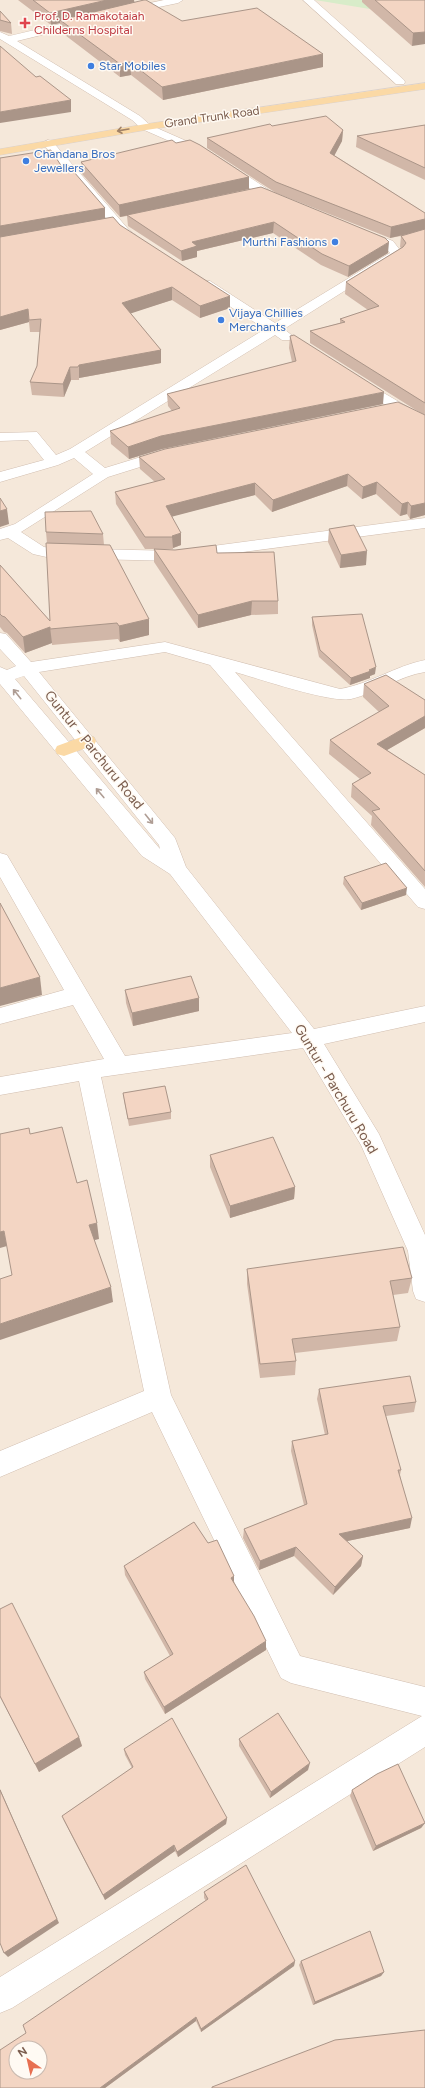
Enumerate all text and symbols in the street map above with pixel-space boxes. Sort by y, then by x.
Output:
place label: Prof. D. Ramakotaiah Childerns Hospital [34,9,145,37]
marker: Prof. D. Ramakotaiah Childerns Hospital [19,17,31,29]
place label: Star Mobiles [99,59,166,73]
marker: Star Mobiles [86,61,96,71]
street label: Grand Trunk Road [164,103,260,131]
one-way arrow [117,127,130,135]
place label: Chandana Bros Jewellers [34,147,115,175]
marker: Chandana Bros Jewellers [21,156,31,166]
place label: Murthi Fashions [242,235,327,249]
marker: Murthi Fashions [330,237,340,247]
place label: Vijaya Chillies Merchants [229,306,303,334]
marker: Vijaya Chillies Merchants [216,315,226,325]
street label: Guntur - Parchuru Road [41,687,147,813]
one-way arrow [13,688,21,699]
one-way arrow [96,788,105,799]
one-way arrow [145,814,154,825]
street label: Guntur - Parchuru Road [291,1021,381,1157]
north arrow [8,2040,48,2080]
text: N [16,2044,30,2060]

